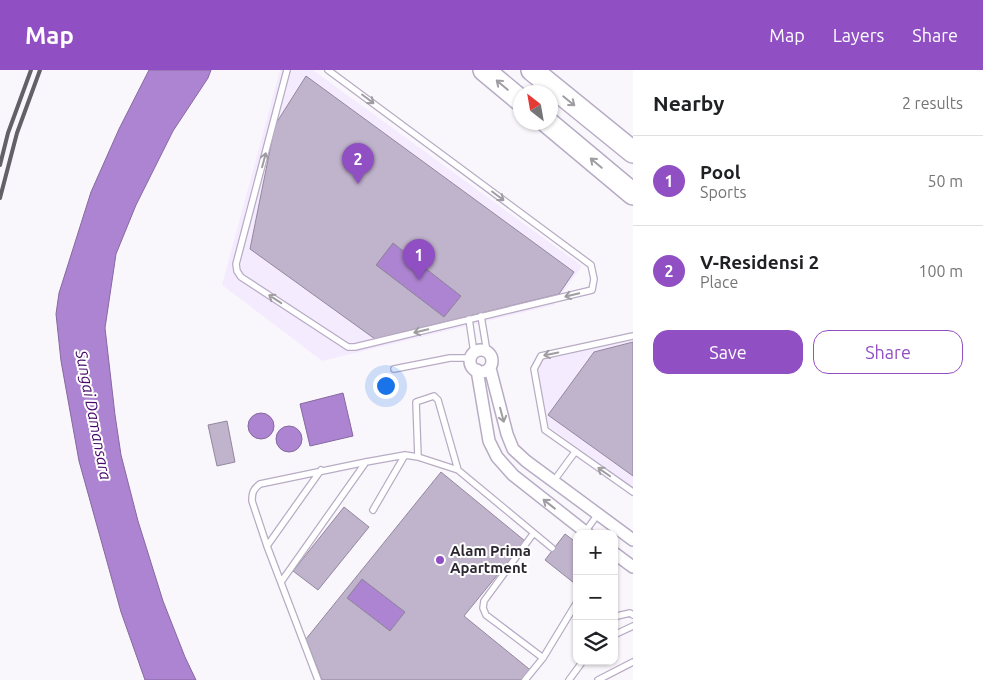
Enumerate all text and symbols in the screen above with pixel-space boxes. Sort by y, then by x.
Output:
text: Map [25,22,74,49]
text: Map [769,25,805,45]
text: Layers [833,25,884,45]
text: Share [912,25,958,45]
one-way arrow [496,80,509,91]
north arrow [513,85,558,130]
text: Nearby [653,91,724,115]
one-way arrow [360,94,374,104]
text: 2 results [902,94,963,112]
one-way arrow [563,95,576,106]
pin: 2 [342,143,374,184]
one-way arrow [259,152,269,168]
one-way arrow [589,157,602,168]
text: Pool [700,161,740,183]
text: 1 [664,172,674,190]
text: 50 m [927,172,963,190]
text: Sports [700,183,746,201]
one-way arrow [491,191,505,201]
pin: 1 [403,239,435,280]
text: V-Residensi 2 [700,251,819,273]
text: 2 [664,262,674,280]
text: 100 m [918,262,963,280]
text: Place [700,273,738,291]
one-way arrow [565,291,581,300]
one-way arrow [268,294,282,305]
one-way arrow [414,327,430,336]
button: Save [653,330,803,374]
button: Share [813,330,963,374]
water label: Sungai Damansara [72,348,115,482]
one-way arrow [544,349,560,359]
your location [373,373,399,399]
one-way arrow [498,406,507,422]
one-way arrow [597,467,611,477]
one-way arrow [543,498,556,509]
map controls [573,530,618,665]
button: + [573,530,618,575]
place label: Alam Prima Apartment [450,542,531,576]
marker: Alam Prima Apartment [434,554,446,566]
button: − [573,575,618,620]
button: layers [573,620,618,665]

